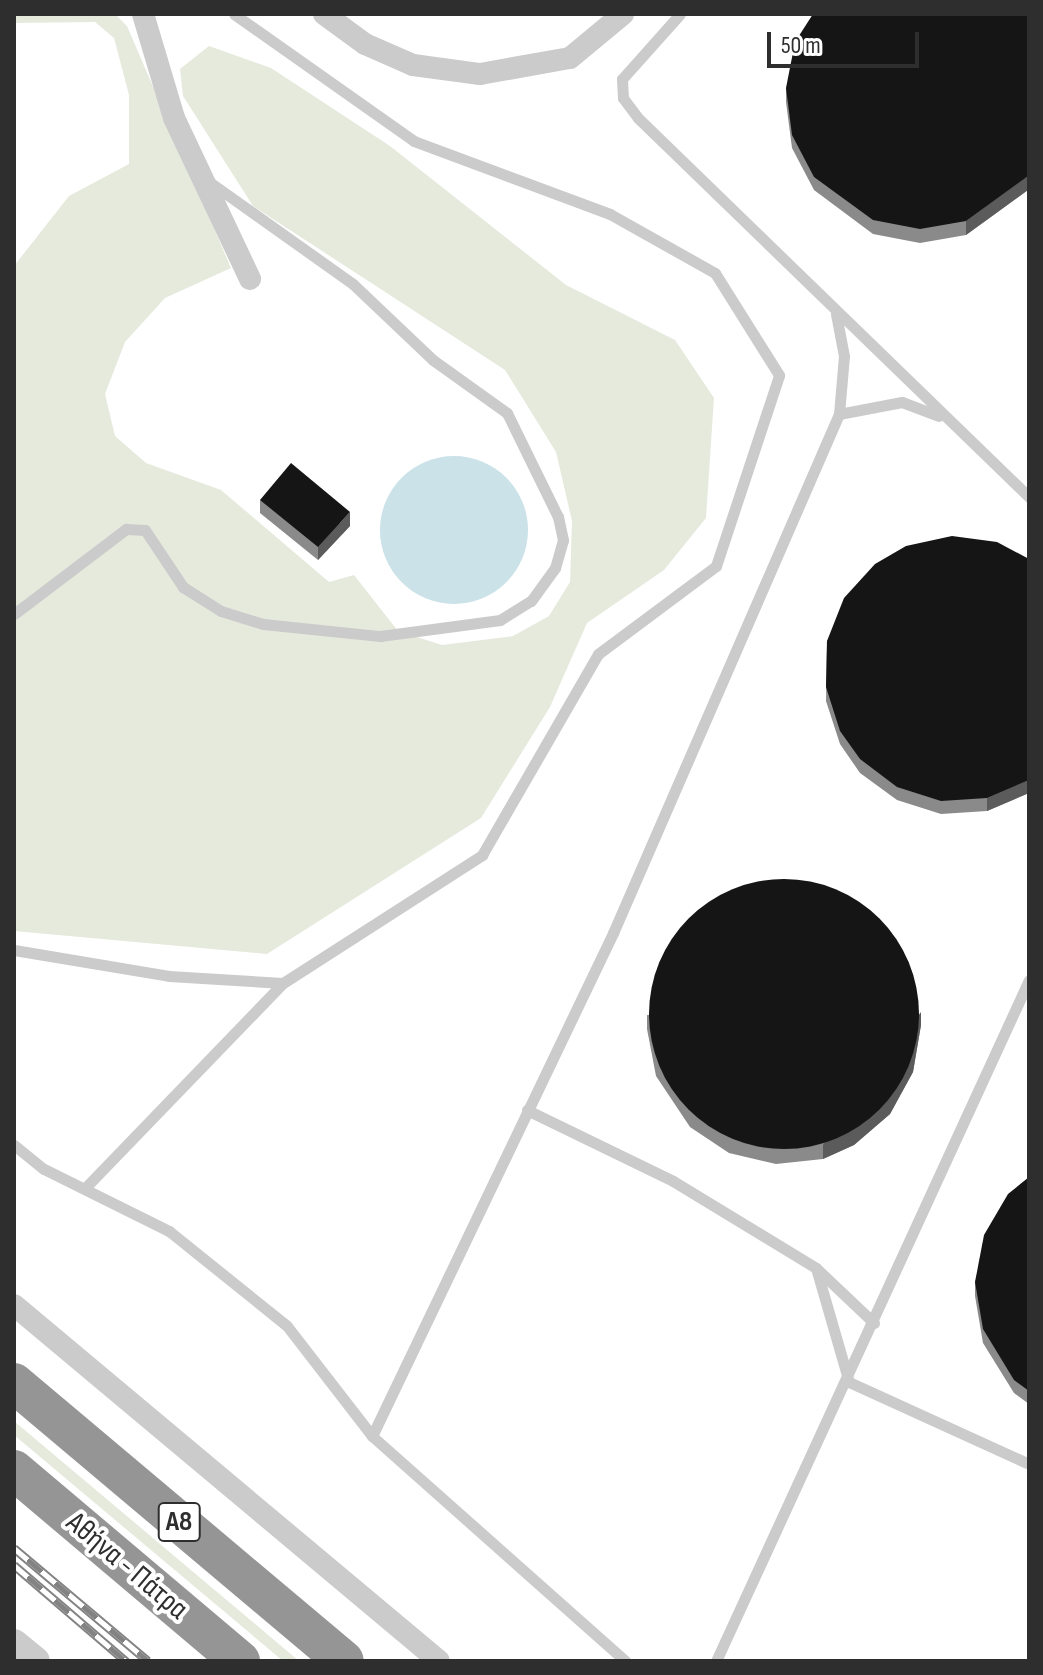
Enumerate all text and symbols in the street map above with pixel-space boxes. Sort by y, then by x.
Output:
scale bar [771,16,923,66]
text: 50 m [781,31,821,60]
road number: Α8 [157,1498,201,1546]
street label: Αθήνα - Πάτρα [59,1505,195,1627]

